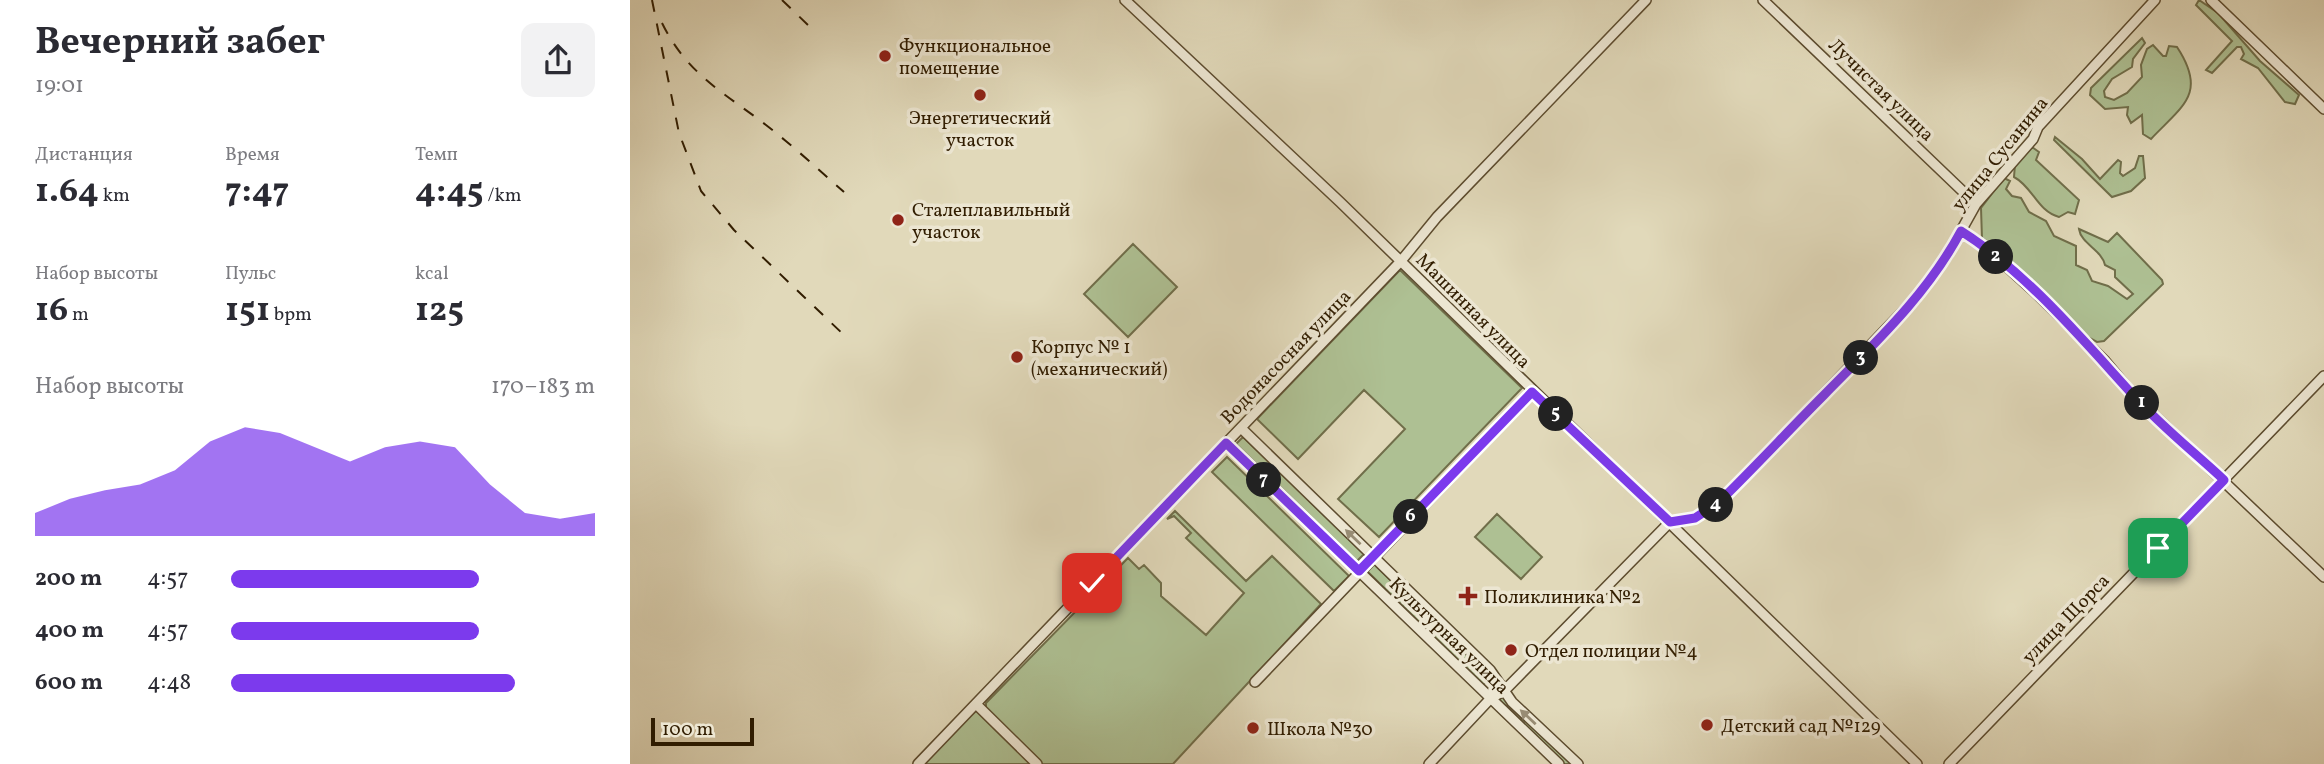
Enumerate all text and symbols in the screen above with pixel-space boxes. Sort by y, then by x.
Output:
text: Вечерний забег [35,17,325,70]
button: share [521,23,595,97]
street label: Лучистая улица [1822,33,1939,148]
place label: Функциональное помещение [899,34,1051,82]
marker: Функциональное помещение [877,48,893,64]
text: 19:01 [35,70,84,102]
marker: Энергетический участок [972,87,988,103]
street label: улица Сусанина [1946,91,2055,217]
place label: Энергетический участок [909,106,1051,154]
text: Дистанция [35,142,133,168]
text: Время [225,142,280,168]
text: Темп [415,142,458,168]
text: 1.64 [35,168,99,216]
text: 7:47 [225,168,289,216]
text: 4:45 [415,168,484,216]
text: km [99,183,130,209]
text: /km [484,183,522,209]
place label: Сталеплавильный участок [912,198,1070,246]
marker: Сталеплавильный участок [890,212,906,228]
pin: 2 [1978,240,2014,274]
text: 2 [1991,243,2000,269]
street label: Машинная улица [1409,248,1536,375]
text: Набор высоты [35,261,158,287]
text: Пульс [225,261,276,287]
text: kcal [415,261,449,287]
street label: Водонасосная улица [1215,284,1358,430]
text: 16 [35,287,68,335]
text: 151 [225,287,270,335]
text: 125 [415,287,464,335]
text: m [68,302,89,328]
text: bpm [270,302,312,328]
place label: Корпус № 1 (механический) [1031,335,1168,383]
pin: 3 [1844,340,1878,376]
text: 3 [1856,344,1865,370]
marker: Корпус № 1 (механический) [1009,349,1025,365]
text: Набор высоты [35,371,184,403]
text: 170–183 m [491,371,595,403]
pin: 1 [2124,386,2160,420]
text: 1 [2138,389,2145,415]
pin: 5 [1538,396,1574,432]
text: 5 [1551,400,1560,426]
pin: 7 [1246,462,1282,498]
text: 7 [1259,466,1268,492]
pin: 4 [1698,488,1734,522]
text: 4 [1710,491,1721,517]
pin: 6 [1394,500,1428,534]
text: 6 [1405,503,1416,529]
pin [2128,518,2188,578]
one-way arrow [1345,529,1362,545]
icon: arrive [2139,529,2177,567]
pin [1062,553,1122,613]
text: 200 m [35,563,102,595]
text: 4:57 [147,563,188,595]
icon: check [1073,564,1111,602]
street label: улица Щорса [2017,569,2116,670]
street label: Культурная улица [1383,572,1515,701]
place label: Поликлиника №2 [1484,585,1641,611]
marker: Поликлиника №2 [1458,586,1478,606]
text: 400 m [35,615,104,647]
text: 4:57 [147,615,188,647]
place label: Отдел полиции №4 [1525,639,1698,665]
marker: Отдел полиции №4 [1503,642,1519,658]
text: 600 m [35,667,103,699]
text: 4:48 [147,667,191,699]
one-way arrow [1519,709,1537,725]
place label: Детский сад №129 [1721,714,1881,740]
scale bar [651,715,754,747]
text: 100 m [662,717,713,743]
place label: Школа №30 [1267,717,1373,743]
marker: Детский сад №129 [1699,717,1715,733]
marker: Школа №30 [1245,720,1261,736]

